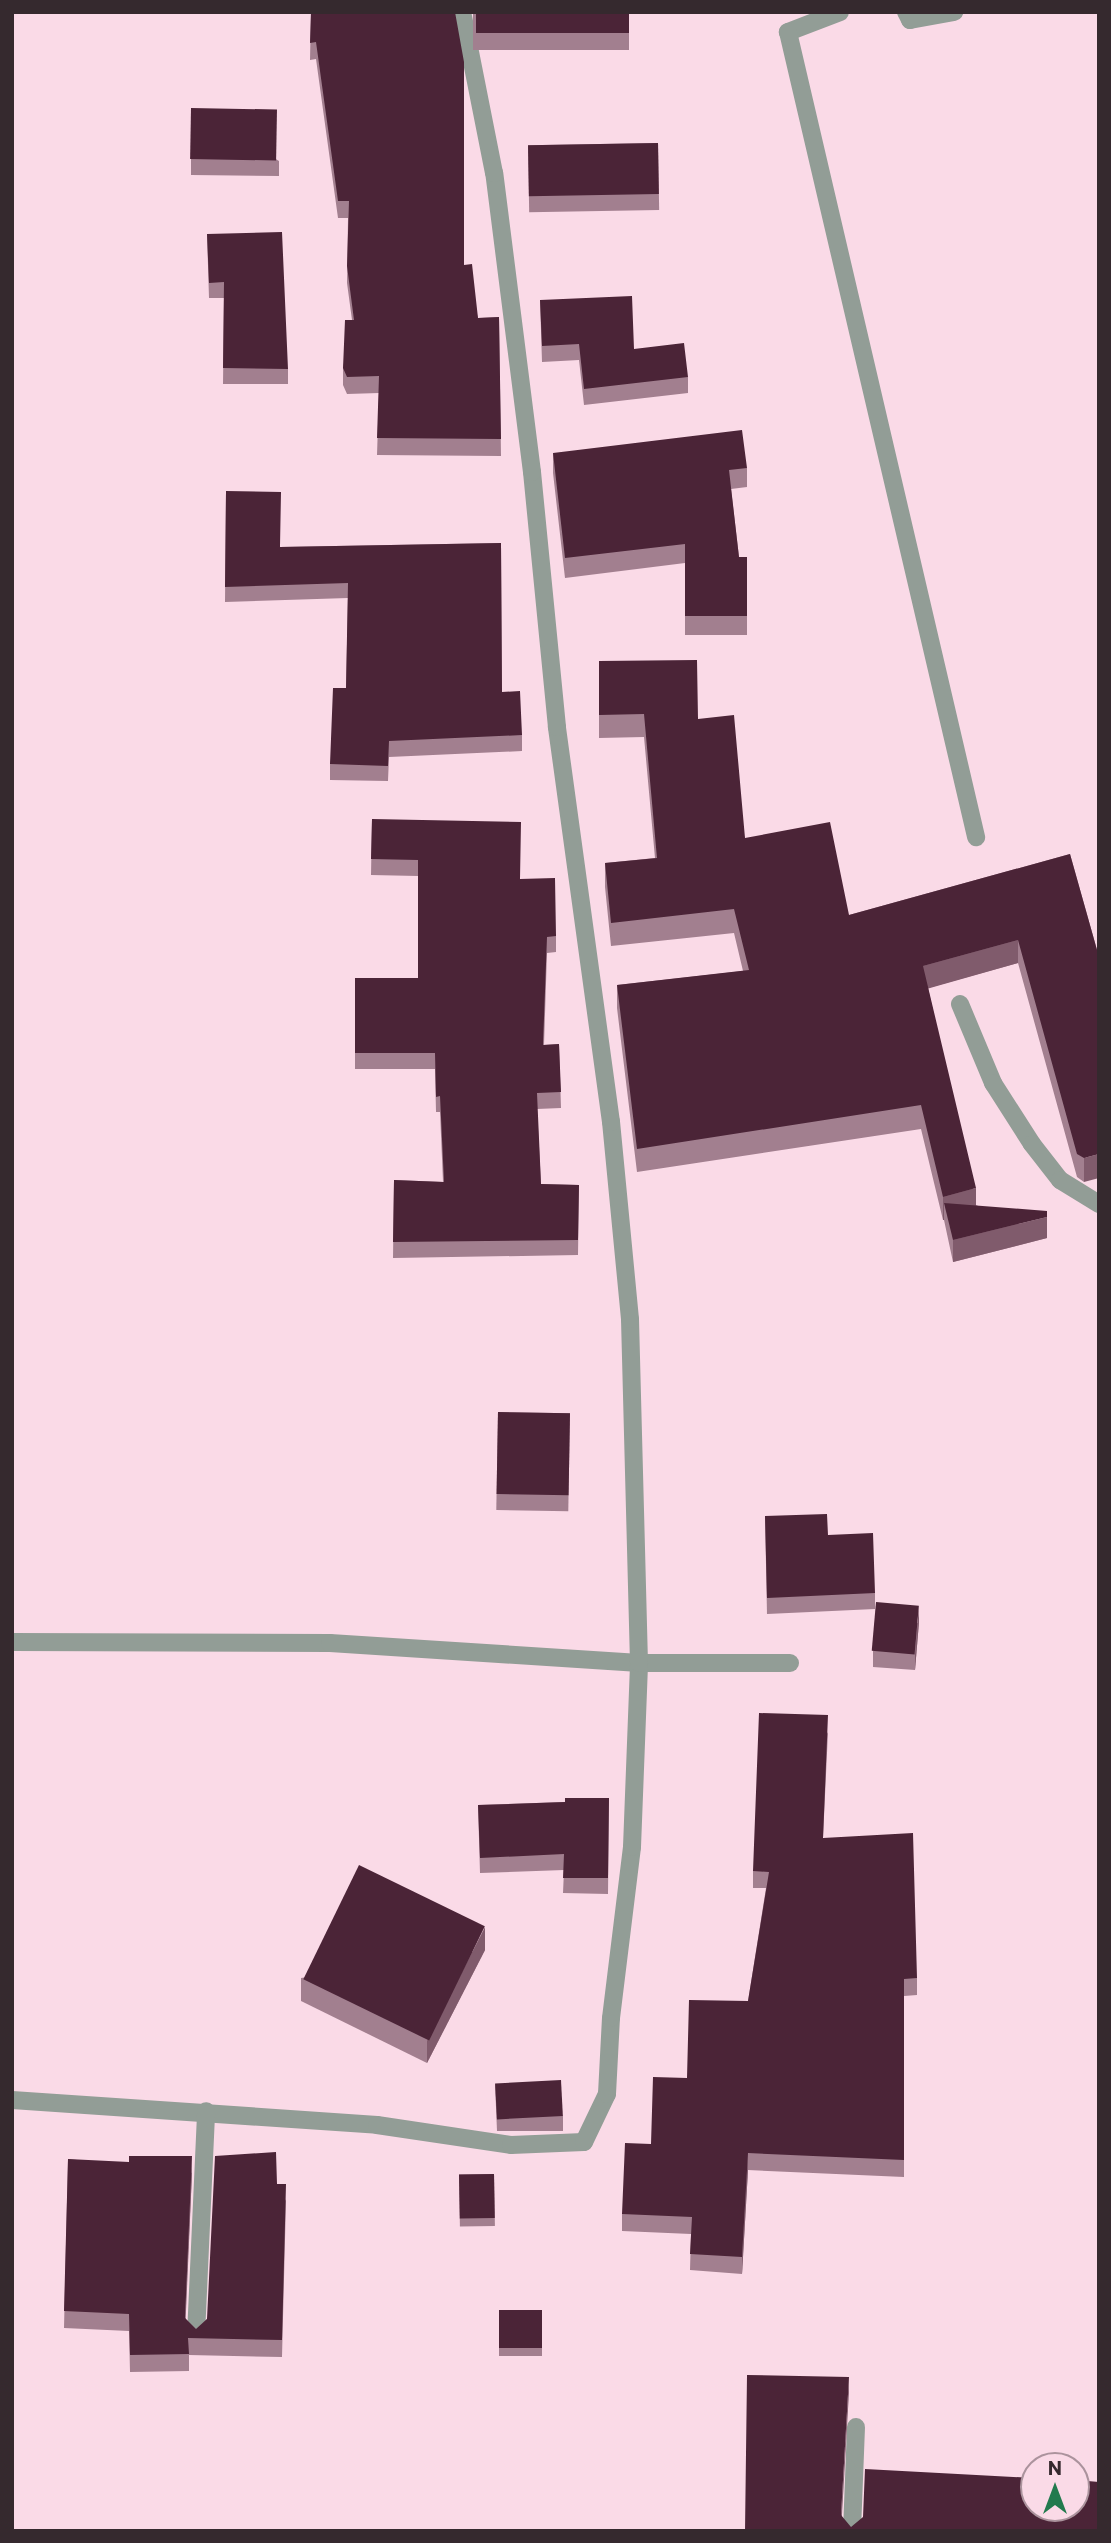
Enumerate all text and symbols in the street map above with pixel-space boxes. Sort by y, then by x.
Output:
north arrow [1020,2452,1090,2522]
text: N [1048,2456,1062,2479]

